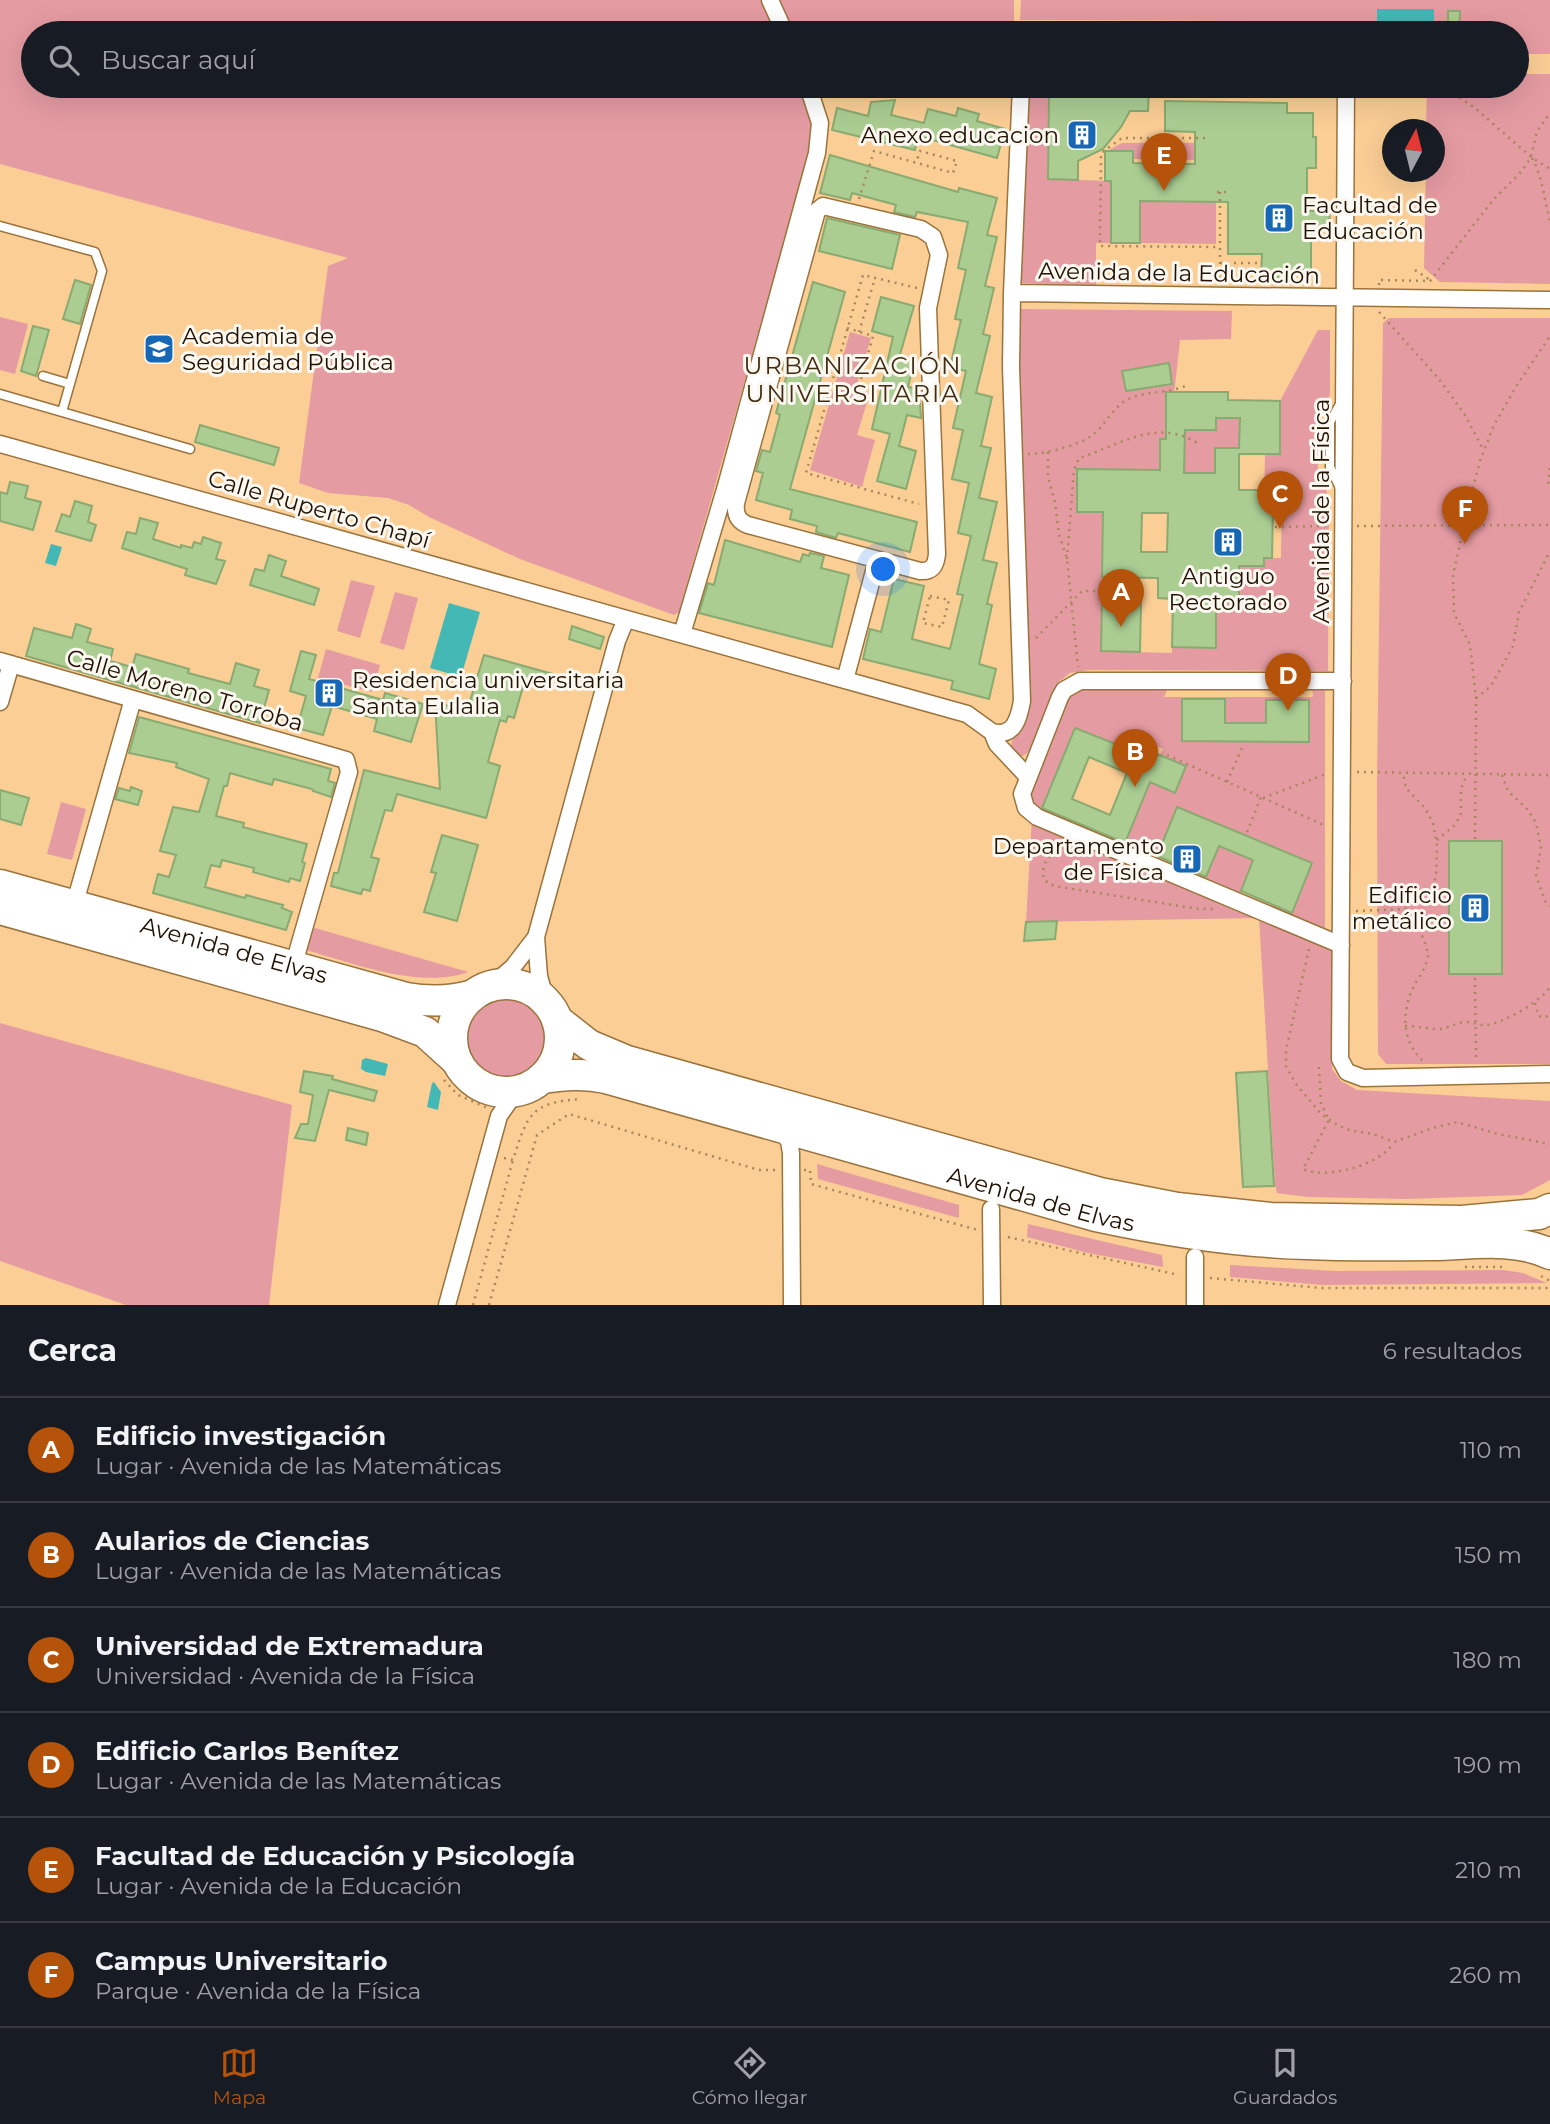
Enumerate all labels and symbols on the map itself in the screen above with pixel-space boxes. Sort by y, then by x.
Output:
building icon: Anexo educacion [1065,118,1099,152]
north arrow [1382,119,1445,182]
place label: Anexo educacion [861,121,1059,149]
pin: E [1141,133,1187,191]
place label: Facultad de Educación [1302,191,1438,245]
building icon: Facultad de Educación [1262,201,1296,235]
street label: Avenida de la Educación [1038,257,1320,289]
place label: Academia de Seguridad Pública [182,322,394,376]
school or university icon: Academia de Seguridad Pública [142,332,176,366]
district label: URBANIZACIÓN UNIVERSITARIA [744,351,962,408]
street label: Avenida de la Física [1307,399,1335,623]
street label: Calle Ruperto Chapí [205,464,434,554]
pin: C [1257,471,1303,529]
pin: F [1442,486,1488,544]
building icon: Antiguo Rectorado [1211,525,1245,559]
your location [866,552,900,586]
place label: Antiguo Rectorado [1169,562,1287,616]
pin: A [1098,569,1144,627]
street label: Calle Moreno Torroba [63,643,307,737]
pin: D [1265,653,1311,711]
place label: Residencia universitaria Santa Eulalia [352,666,624,720]
building icon: Residencia universitaria Santa Eulalia [312,676,346,710]
pin: B [1112,729,1158,787]
place label: Departamento de Física [993,832,1164,886]
building icon: Departamento de Física [1170,842,1204,876]
place label: Edificio metálico [1352,881,1452,935]
building icon: Edificio metálico [1458,891,1492,925]
street label: Avenida de Elvas [137,911,331,989]
street label: Avenida de Elvas [944,1161,1137,1238]

